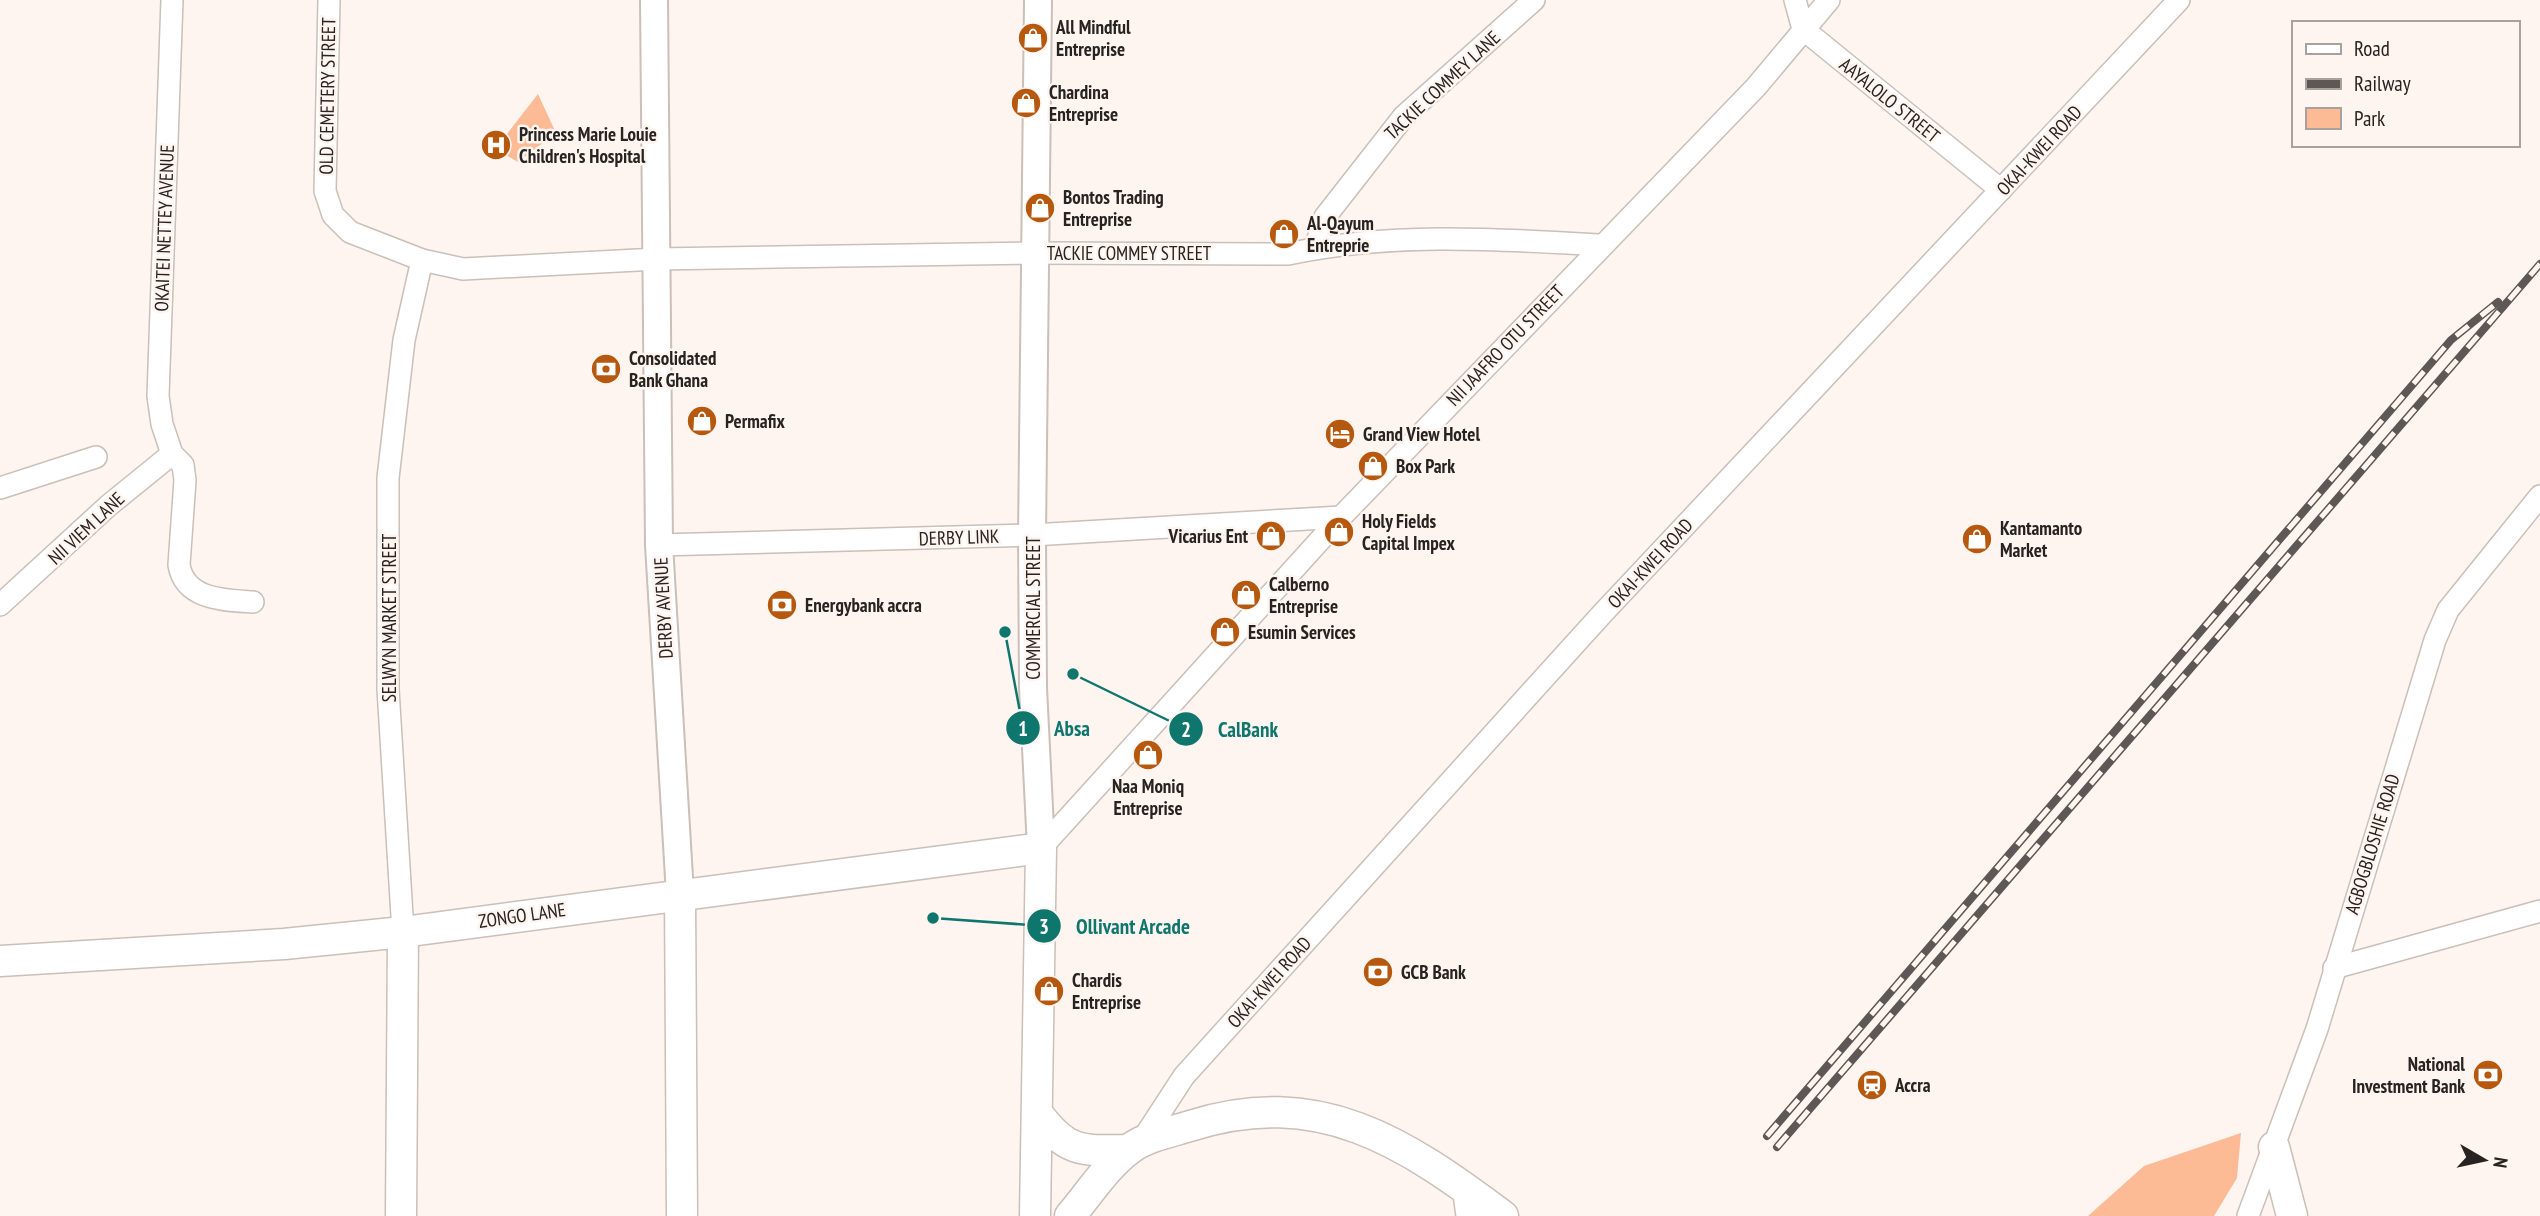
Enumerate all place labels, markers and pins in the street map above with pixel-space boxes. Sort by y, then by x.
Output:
place label: All Mindful Entreprise [1055,15,1131,61]
shop icon: All Mindful Entreprise [1016,21,1050,55]
place label: Chardina Entreprise [1049,80,1118,126]
shop icon: Chardina Entreprise [1009,86,1043,120]
place label: Princess Marie Louie Children's Hospital [519,122,657,168]
hospital icon: Princess Marie Louie Children's Hospital [479,128,513,162]
place label: Bontos Trading Entreprise [1063,185,1164,231]
shop icon: Bontos Trading Entreprise [1023,191,1057,225]
place label: Al-Qayum Entreprie [1306,211,1374,257]
shop icon: Al-Qayum Entreprie [1267,217,1301,251]
place label: Consolidated Bank Ghana [629,346,717,392]
bank icon: Consolidated Bank Ghana [589,352,623,386]
shop icon: Permafix [685,404,719,438]
place label: Permafix [725,409,785,433]
hotel icon: Grand View Hotel [1323,417,1357,451]
place label: Grand View Hotel [1363,422,1480,446]
shop icon: Box Park [1356,449,1390,483]
place label: Box Park [1396,454,1455,478]
place label: Holy Fields Capital Impex [1362,509,1455,555]
shop icon: Holy Fields Capital Impex [1322,515,1356,549]
place label: Kantamanto Market [2000,516,2082,562]
shop icon: Vicarius Ent [1254,519,1288,553]
shop icon: Kantamanto Market [1960,522,1994,556]
place label: Vicarius Ent [1168,524,1248,548]
place label: Calberno Entreprise [1269,572,1338,618]
shop icon: Calberno Entreprise [1229,578,1263,612]
bank icon: Energybank accra [765,588,799,622]
place label: Energybank accra [805,593,922,617]
shop icon: Esumin Services [1208,615,1242,649]
place label: Esumin Services [1248,620,1356,644]
callout: Absa [1005,707,1104,749]
callout: CalBank [1169,708,1292,750]
shop icon: Naa Moniq Entreprise [1131,738,1165,772]
place label: Naa Moniq Entreprise [1112,774,1184,820]
callout: Ollivant Arcade [1027,905,1204,947]
bank icon: GCB Bank [1361,955,1395,989]
place label: GCB Bank [1401,960,1466,984]
place label: Chardis Entreprise [1072,968,1141,1014]
shop icon: Chardis Entreprise [1032,974,1066,1008]
place label: National Investment Bank [2352,1052,2465,1098]
bank icon: National Investment Bank [2471,1058,2505,1092]
station icon: Accra [1855,1068,1889,1102]
place label: Accra [1894,1073,1931,1097]

